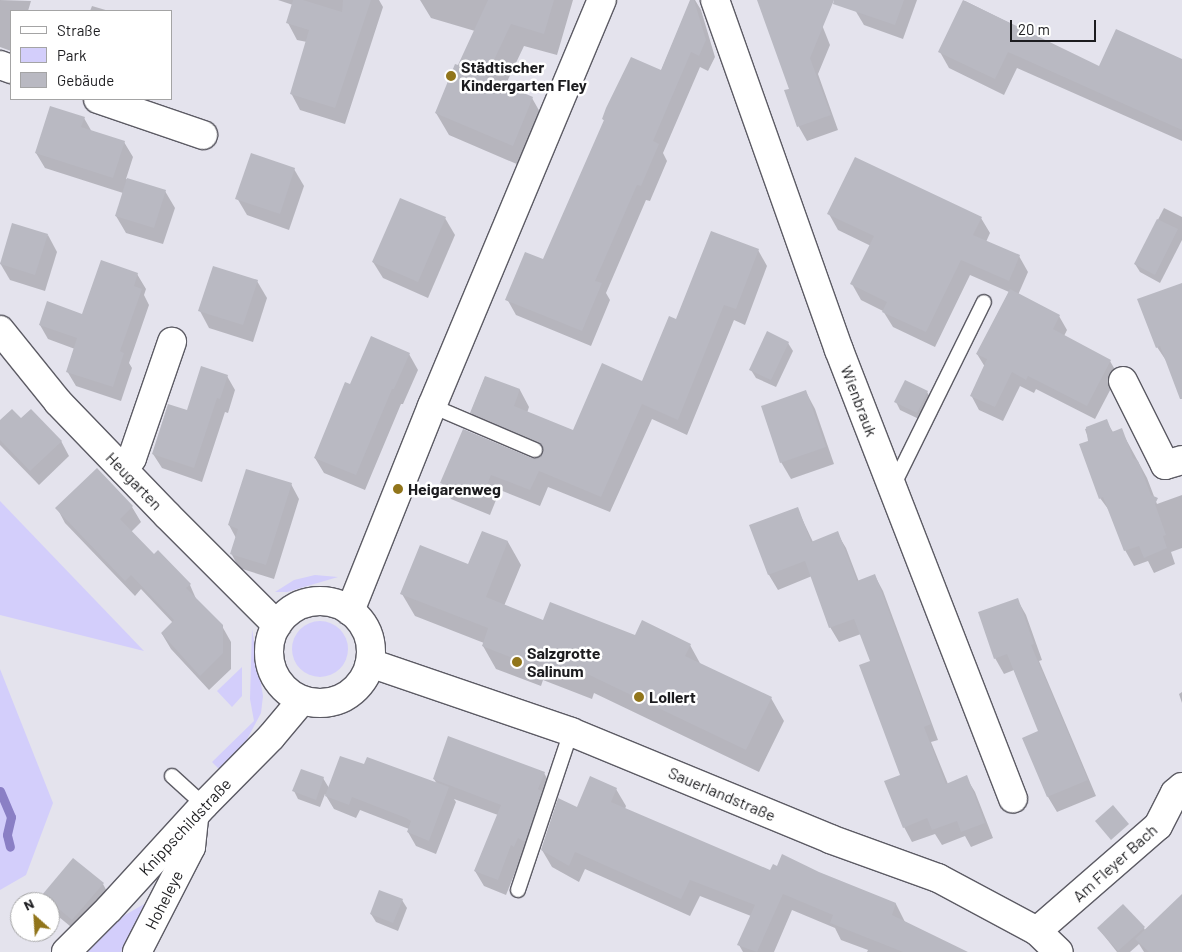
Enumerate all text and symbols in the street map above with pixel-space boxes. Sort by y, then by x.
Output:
legend [10,10,172,100]
scale bar [1012,10,1098,42]
text: 20 m [1018,20,1050,38]
text: Straße [57,21,101,39]
text: Park [57,46,86,64]
place label: Städtischer Kindergarten Fley [461,57,587,95]
marker: Städtischer Kindergarten Fley [445,70,457,82]
text: Gebäude [57,71,114,89]
street label: Wienbrauk [837,363,881,439]
street label: Heugarten [102,448,166,514]
place label: Heigarenweg [408,479,501,499]
marker: Heigarenweg [392,483,404,495]
place label: Salzgrotte Salinum [527,643,600,681]
marker: Salzgrotte Salinum [511,656,523,668]
place label: Lollert [649,687,696,707]
marker: Lollert [633,691,645,703]
street label: Sauerlandstraße [666,763,778,825]
street label: Knippschildstraße [135,774,235,880]
street label: Am Fleyer Bach [1069,820,1161,906]
street label: Hoheleye [141,867,187,933]
north arrow [10,892,60,942]
text: N [21,894,37,914]

